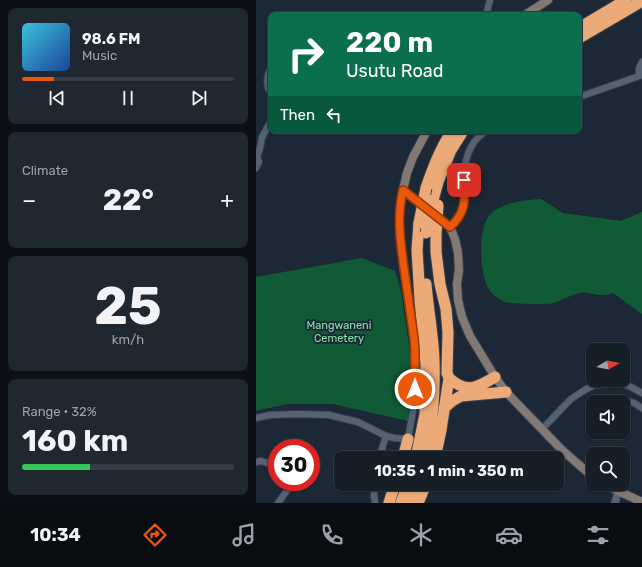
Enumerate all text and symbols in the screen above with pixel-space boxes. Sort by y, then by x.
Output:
text: 220 m [346,26,433,59]
icon: right [280,28,332,80]
text: 98.6 FM [82,30,141,48]
text: Music [82,48,117,63]
text: Usutu Road [346,60,444,82]
icon: previous [46,87,68,109]
icon: pause [117,87,139,109]
icon: next [188,87,210,109]
icon: left [323,104,345,126]
text: Then [280,106,315,124]
text: Climate [22,163,68,178]
pin [447,163,481,197]
icon: arrive [453,169,475,191]
text: 22° [103,182,154,218]
text: − [22,187,36,214]
text: + [220,187,234,214]
text: 25 [94,275,162,337]
park label: Mangwaneni Cemetery [307,319,371,345]
text: km/h [112,332,144,347]
north arrow [586,343,630,387]
map controls [586,343,630,491]
position arrow [394,368,436,410]
button: sound [586,395,630,439]
text: Range · 32% [22,404,97,419]
text: 160 km [22,423,128,459]
speed limit sign: 30 [268,439,320,491]
button: search [586,447,630,491]
text: 10:35 · 1 min · 350 m [374,462,524,480]
icon: directions [141,521,169,549]
icon: music [230,521,258,549]
icon: phone [318,521,346,549]
icon: climate [407,521,435,549]
icon: car [495,521,523,549]
icon: filters [584,521,612,549]
text: 10:34 [30,524,81,546]

